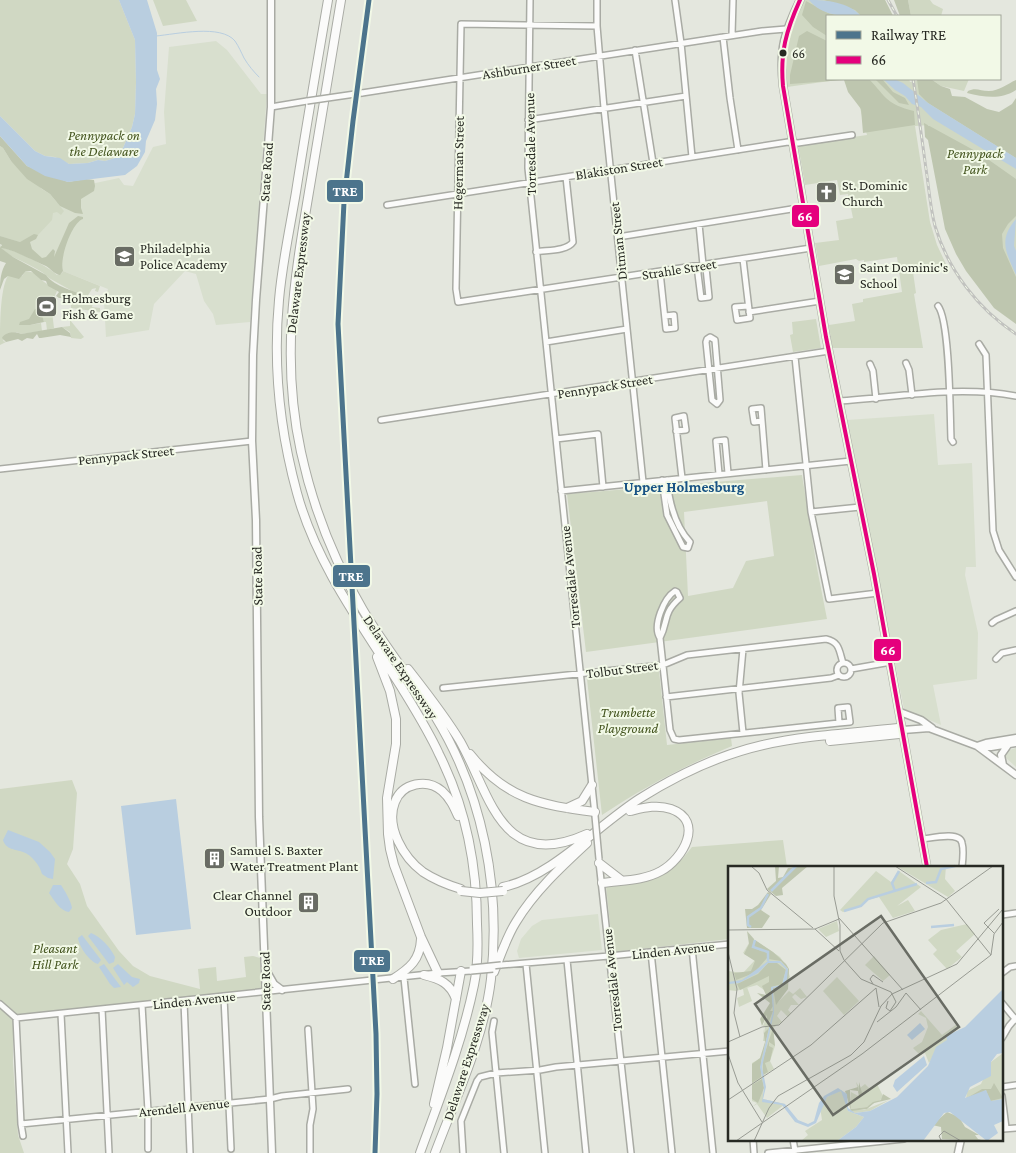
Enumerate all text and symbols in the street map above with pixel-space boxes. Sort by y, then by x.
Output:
legend [826,15,1001,80]
text: Railway TRE [871,27,946,44]
place label: 66 [792,46,805,61]
marker: 66 [778,48,788,58]
street label: Ashburner Street [481,52,577,82]
text: 66 [871,52,886,68]
street label: Torresdale Avenue [521,92,539,196]
street label: Hegerman Street [449,116,467,210]
park label: Pennypack on the Delaware [68,127,140,159]
street label: State Road [256,141,276,202]
park label: Pennypack Park [947,145,1004,177]
street label: Blakiston Street [574,153,664,183]
place label: St. Dominic Church [842,177,907,209]
line badge: TRE [326,179,364,203]
church icon: St. Dominic Church [814,181,838,205]
text: TRE [333,183,357,199]
street label: Ditman Street [606,201,630,281]
line badge: 66 [791,204,820,228]
text: 66 [797,208,813,224]
street label: Delaware Expressway [283,211,313,334]
place label: Philadelphia Police Academy [140,240,228,272]
school or university icon: Philadelphia Police Academy [112,244,136,268]
street label: Strahle Street [641,255,718,283]
place label: Saint Dominic's School [860,259,948,291]
school or university icon: Saint Dominic's School [832,263,856,287]
place label: Holmesburg Fish & Game [62,290,133,322]
sports icon: Holmesburg Fish & Game [34,294,58,318]
street label: Pennypack Street [556,371,654,401]
street label: Pennypack Street [77,442,175,468]
district label: Upper Holmesburg [624,479,745,495]
street label: Torresdale Avenue [557,525,583,629]
street label: State Road [248,546,266,606]
line badge: TRE [332,564,371,588]
text: TRE [339,568,363,584]
street label: Delaware Expressway [360,612,442,722]
line badge: 66 [873,638,902,662]
text: 66 [880,642,896,658]
street label: Tolbut Street [585,657,659,681]
park label: Trumbette Playground [598,704,659,736]
place label: Samuel S. Baxter Water Treatment Plant [230,842,358,874]
building icon: Samuel S. Baxter Water Treatment Plant [202,846,226,870]
inset map [728,866,1004,1140]
place label: Clear Channel Outdoor [213,887,292,919]
building icon: Clear Channel Outdoor [296,891,320,915]
street label: Torresdale Avenue [599,928,625,1032]
street label: Linden Avenue [631,938,715,962]
park label: Pleasant Hill Park [32,940,79,972]
line badge: TRE [353,949,391,973]
street label: State Road [256,951,274,1011]
text: TRE [360,952,384,968]
street label: Linden Avenue [152,988,236,1012]
street label: Delaware Expressway [440,1001,493,1122]
street label: Arendell Avenue [138,1094,230,1120]

